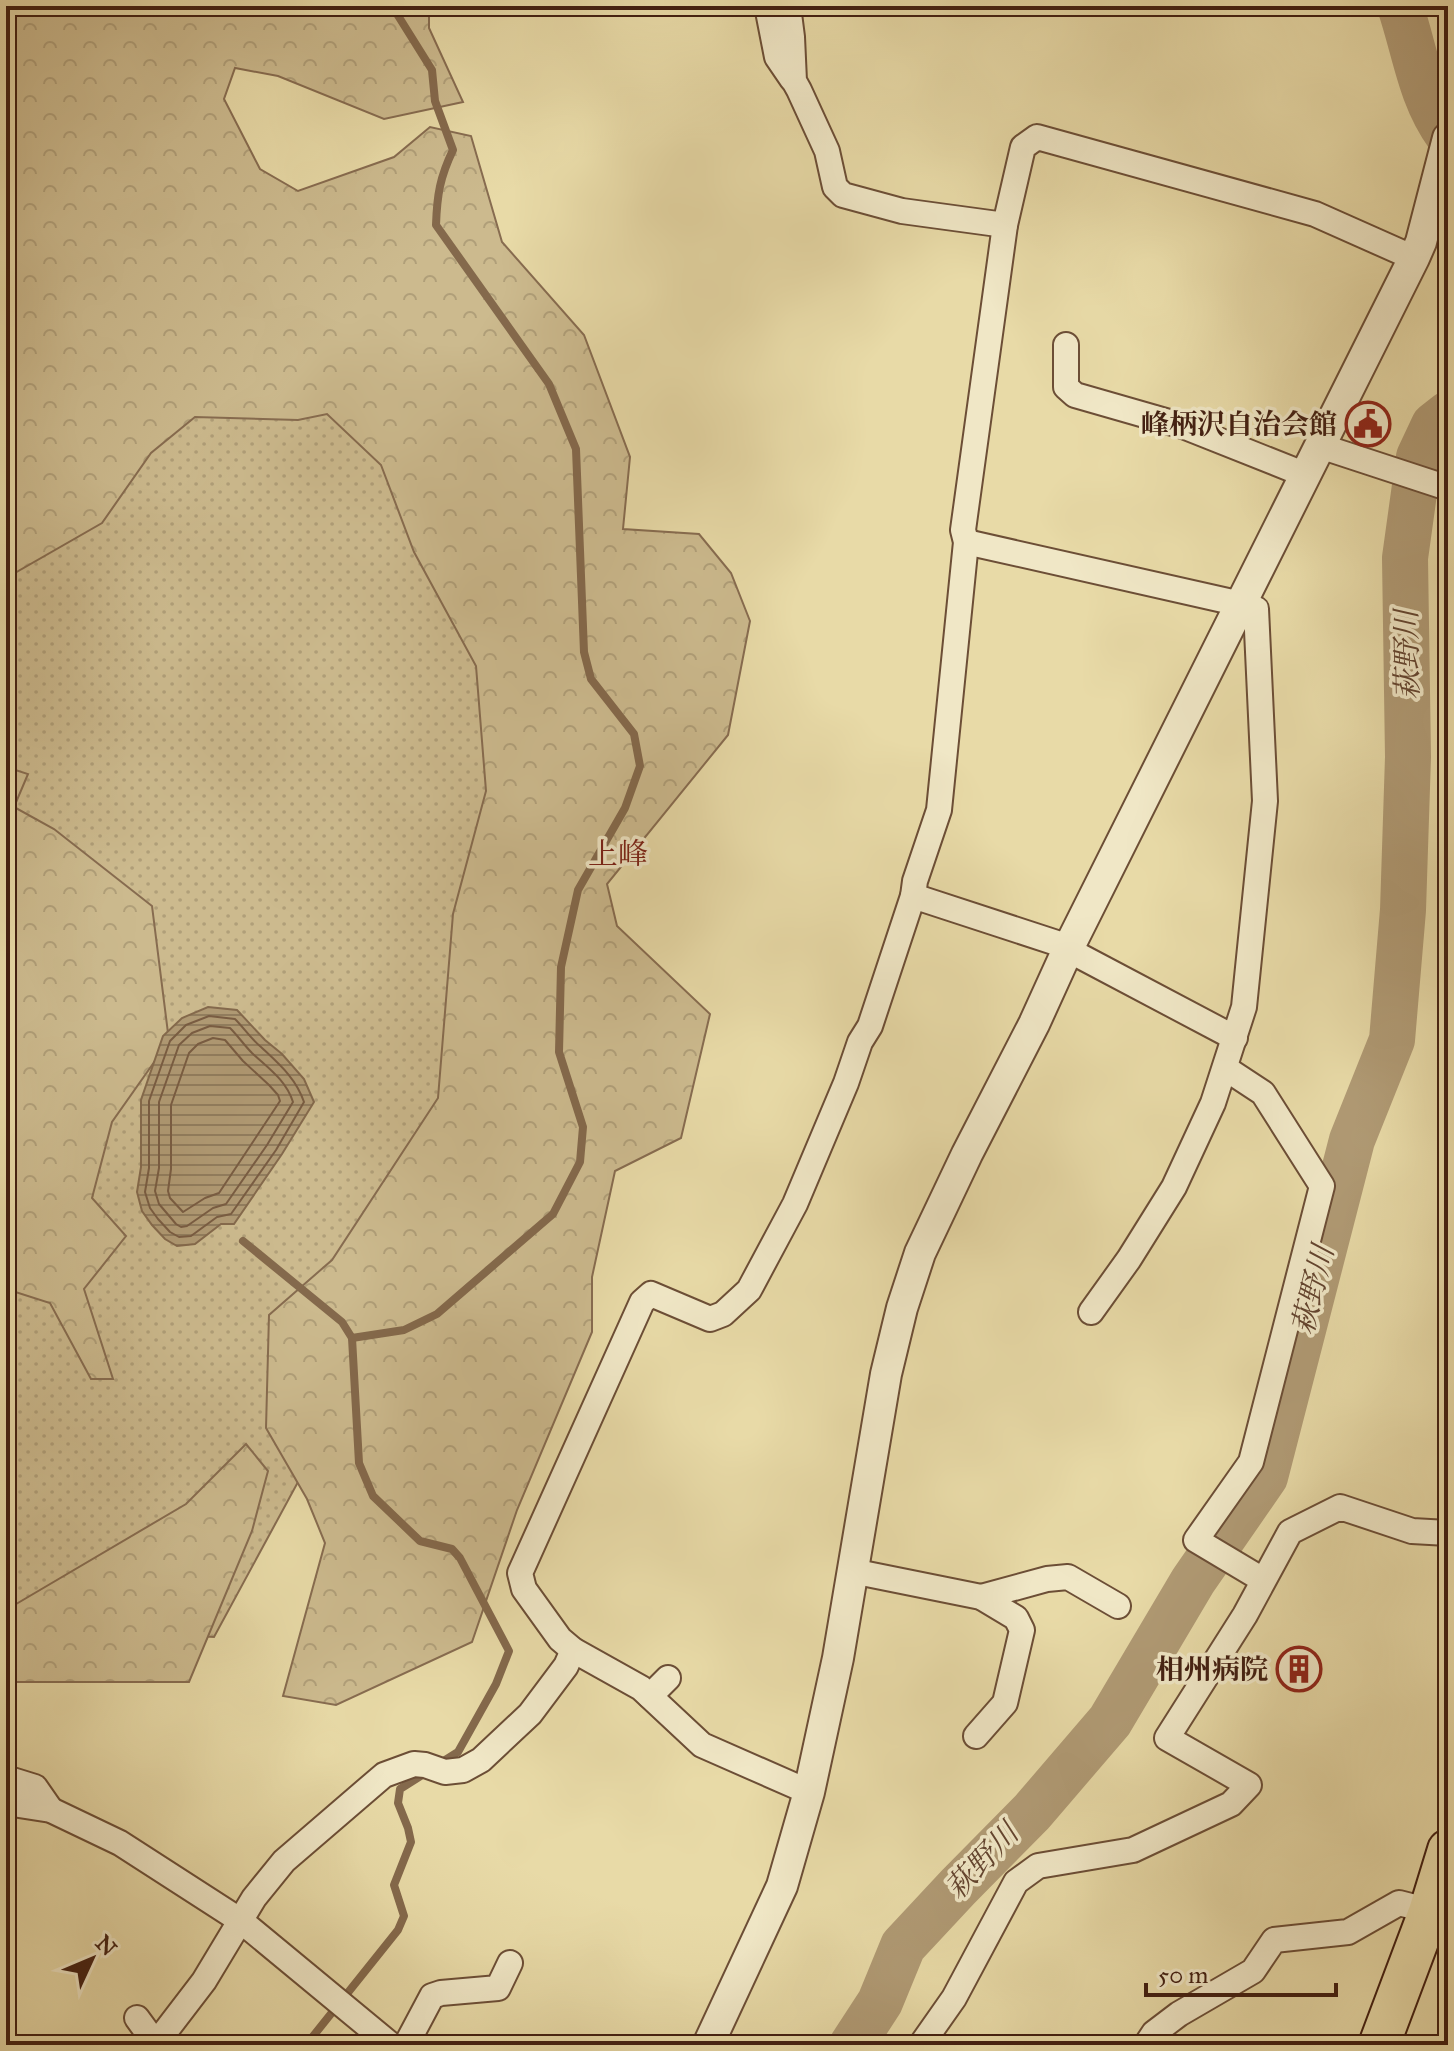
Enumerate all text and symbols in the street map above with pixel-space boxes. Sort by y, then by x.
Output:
public building icon: 峰柄沢自治会館 [1344,400,1392,448]
place label: 峰柄沢自治会館 [1141,407,1337,442]
water label: 萩野川 [1388,607,1426,700]
district label: 上峰 [588,836,648,872]
water label: 萩野川 [1285,1239,1342,1338]
building icon: 相州病院 [1275,1645,1323,1693]
place label: 相州病院 [1156,1652,1268,1687]
water label: 萩野川 [938,1814,1028,1906]
north arrow [52,1919,132,1999]
text: N [90,1929,122,1962]
scale bar [1146,1947,1336,1997]
text: 50 m [1158,1960,1208,1990]

